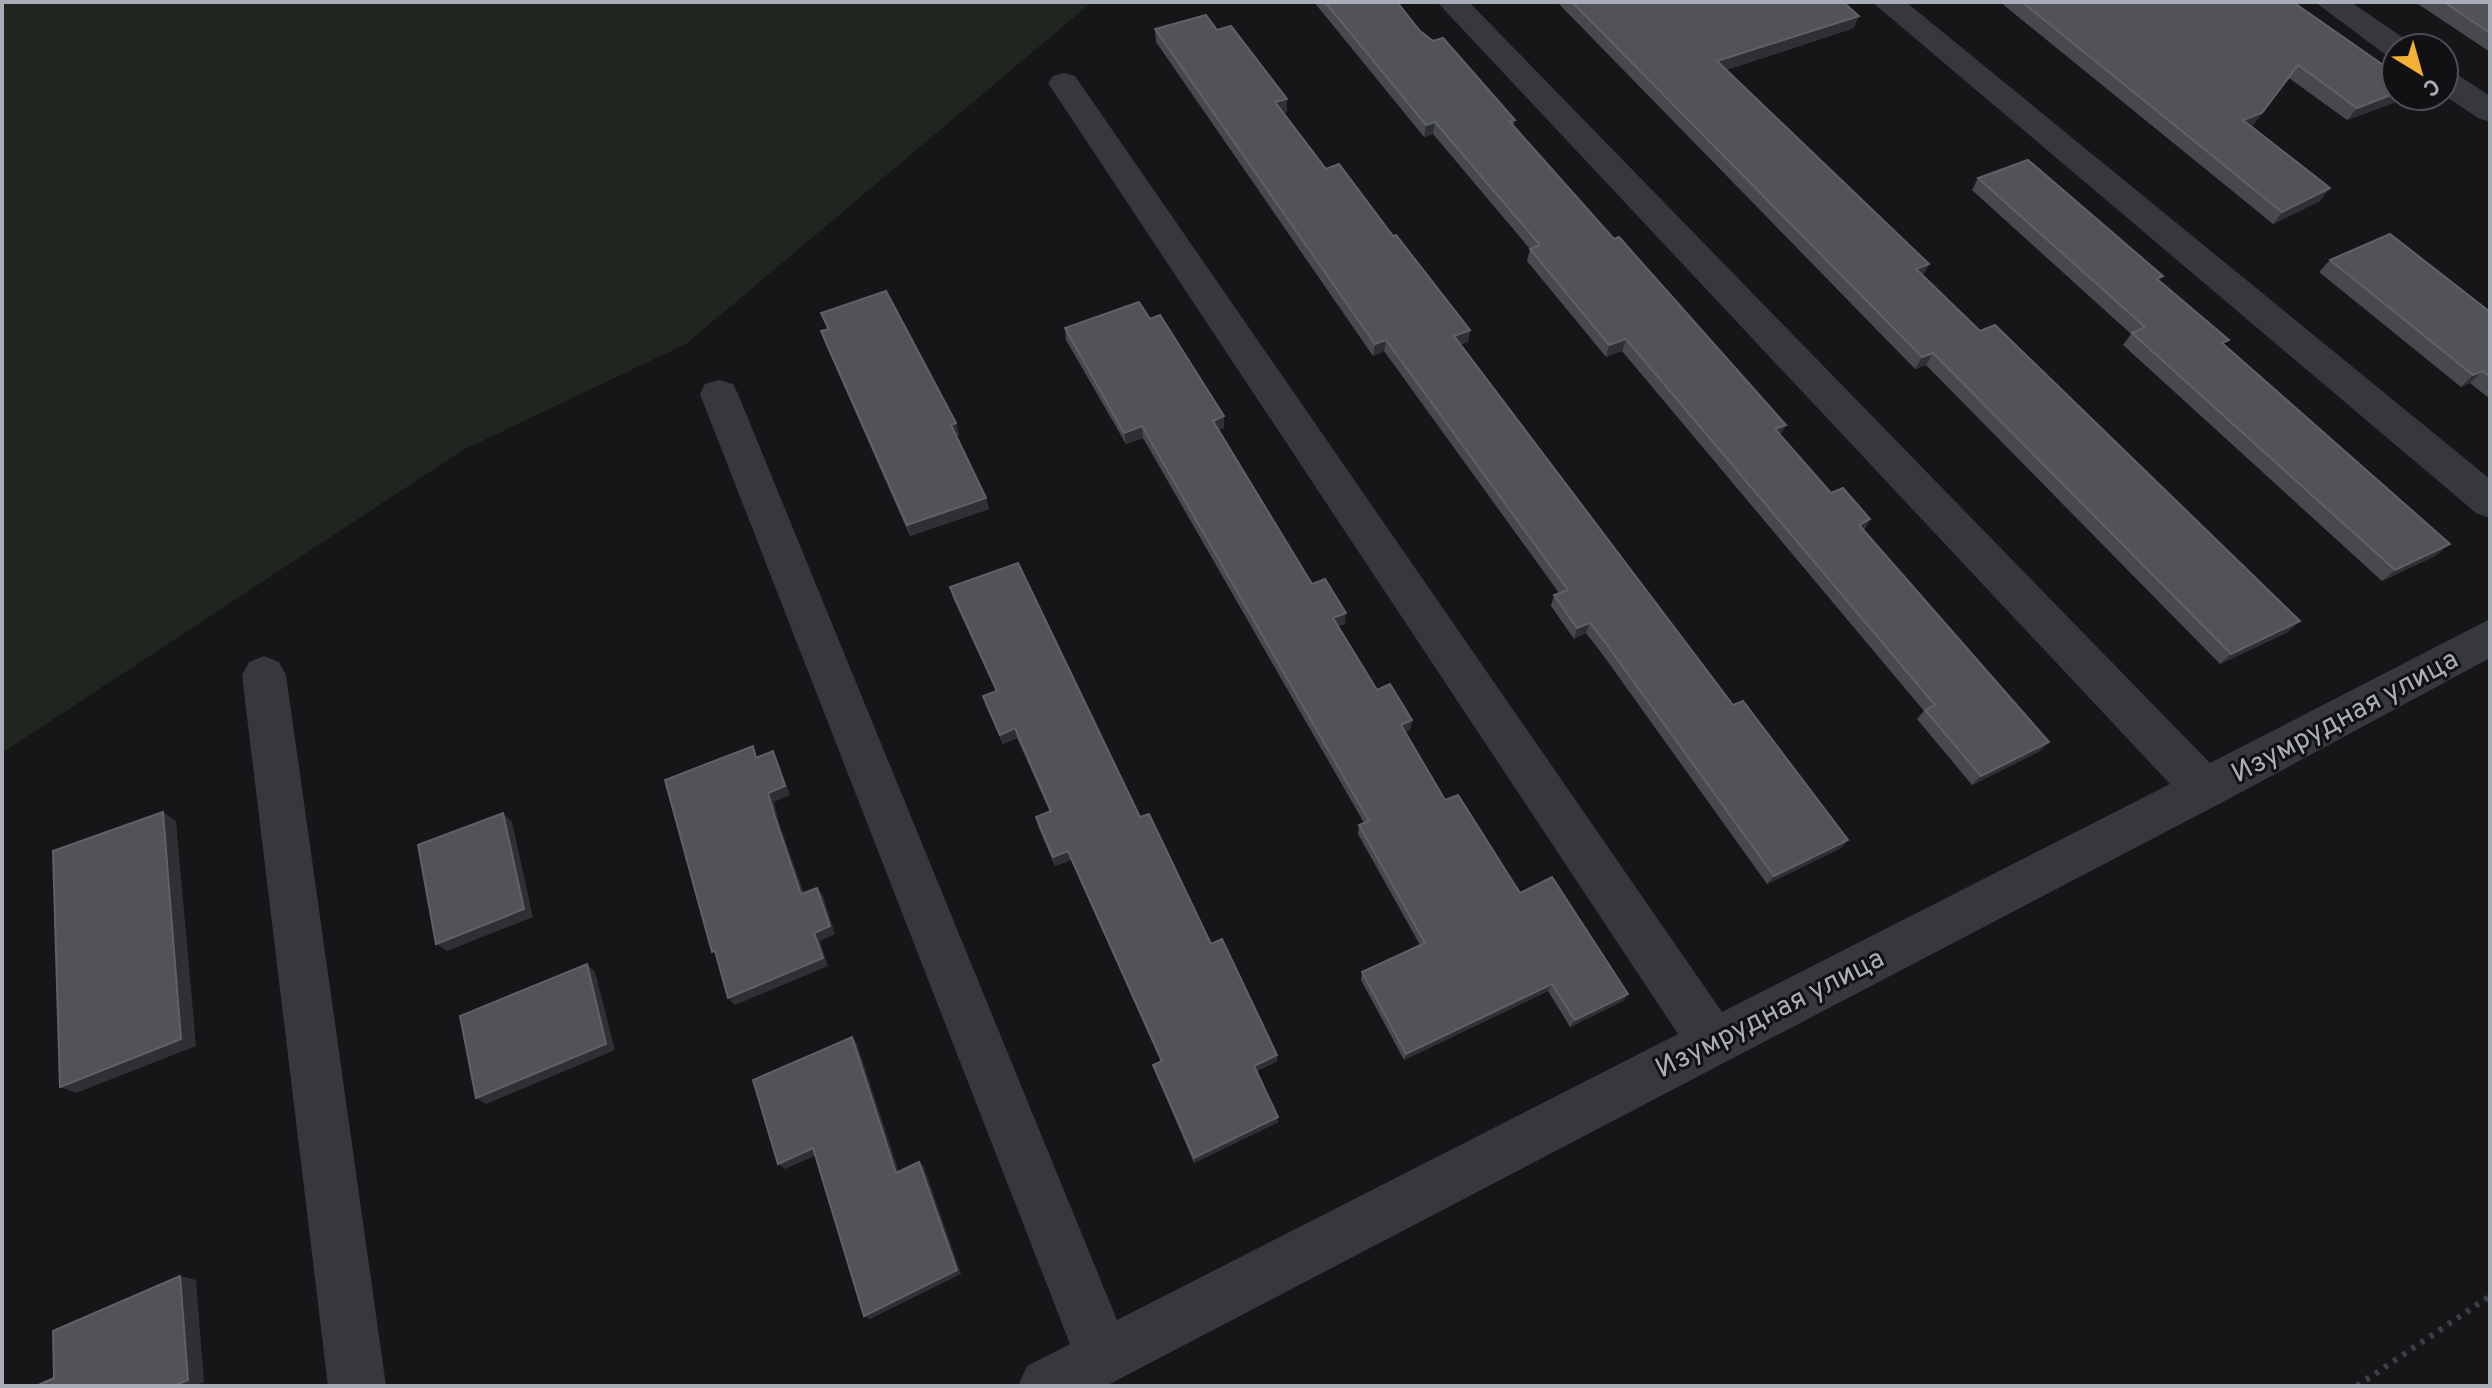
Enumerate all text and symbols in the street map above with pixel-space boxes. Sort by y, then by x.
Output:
north arrow [2380,32,2460,112]
text: С [2417,71,2444,101]
street label: Изумрудная улица [2226,643,2465,793]
street label: Изумрудная улица [1650,941,1891,1088]

